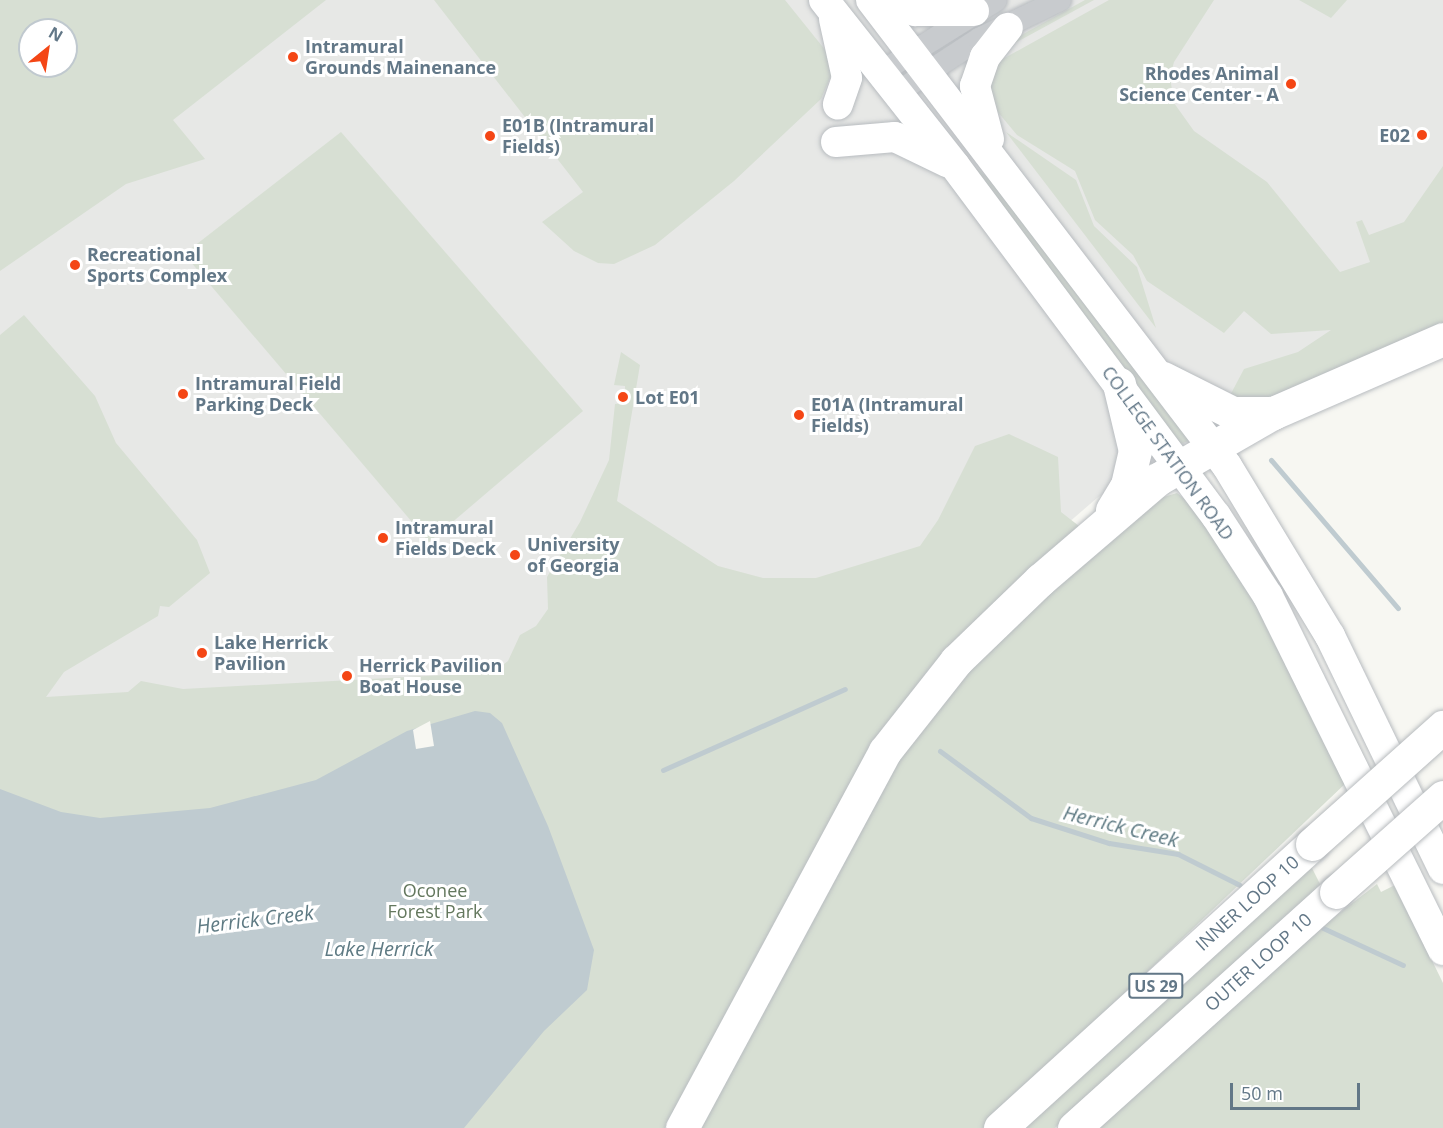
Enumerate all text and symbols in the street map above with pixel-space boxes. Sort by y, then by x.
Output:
north arrow [18,18,78,78]
text: N [45,21,67,47]
place label: Intramural Grounds Mainenance [305,36,496,78]
marker: Intramural Grounds Mainenance [286,50,300,64]
place label: Rhodes Animal Science Center - A [1119,63,1279,106]
marker: Rhodes Animal Science Center - A [1284,77,1298,91]
place label: E01B (Intramural Fields) [502,115,654,158]
place label: E02 [1379,124,1410,146]
marker: E02 [1415,128,1429,142]
marker: E01B (Intramural Fields) [483,129,497,143]
place label: Recreational Sports Complex [87,244,227,286]
marker: Recreational Sports Complex [68,258,82,272]
street label: COLLEGE STATION ROAD [1098,362,1238,544]
place label: Intramural Field Parking Deck [195,373,341,416]
place label: Lot E01 [635,386,699,408]
marker: Intramural Field Parking Deck [176,387,190,401]
marker: Lot E01 [616,390,630,404]
place label: E01A (Intramural Fields) [811,394,964,436]
marker: E01A (Intramural Fields) [792,408,806,422]
place label: Intramural Fields Deck [395,517,496,560]
marker: Intramural Fields Deck [376,531,390,545]
place label: University of Georgia [527,534,619,576]
marker: University of Georgia [508,548,522,562]
place label: Lake Herrick Pavilion [214,632,328,674]
marker: Lake Herrick Pavilion [195,646,209,660]
place label: Herrick Pavilion Boat House [359,655,502,698]
marker: Herrick Pavilion Boat House [340,669,354,683]
water label: Herrick Creek [1061,800,1181,852]
street label: INNER LOOP 10 [1191,851,1303,955]
park label: Oconee Forest Park [388,880,482,922]
water label: Herrick Creek [195,900,315,938]
street label: OUTER LOOP 10 [1200,908,1316,1016]
water label: Lake Herrick [324,936,434,960]
road number: US 29 [1128,973,1184,999]
scale bar [1233,1071,1364,1109]
text: 50 m [1241,1081,1283,1105]

